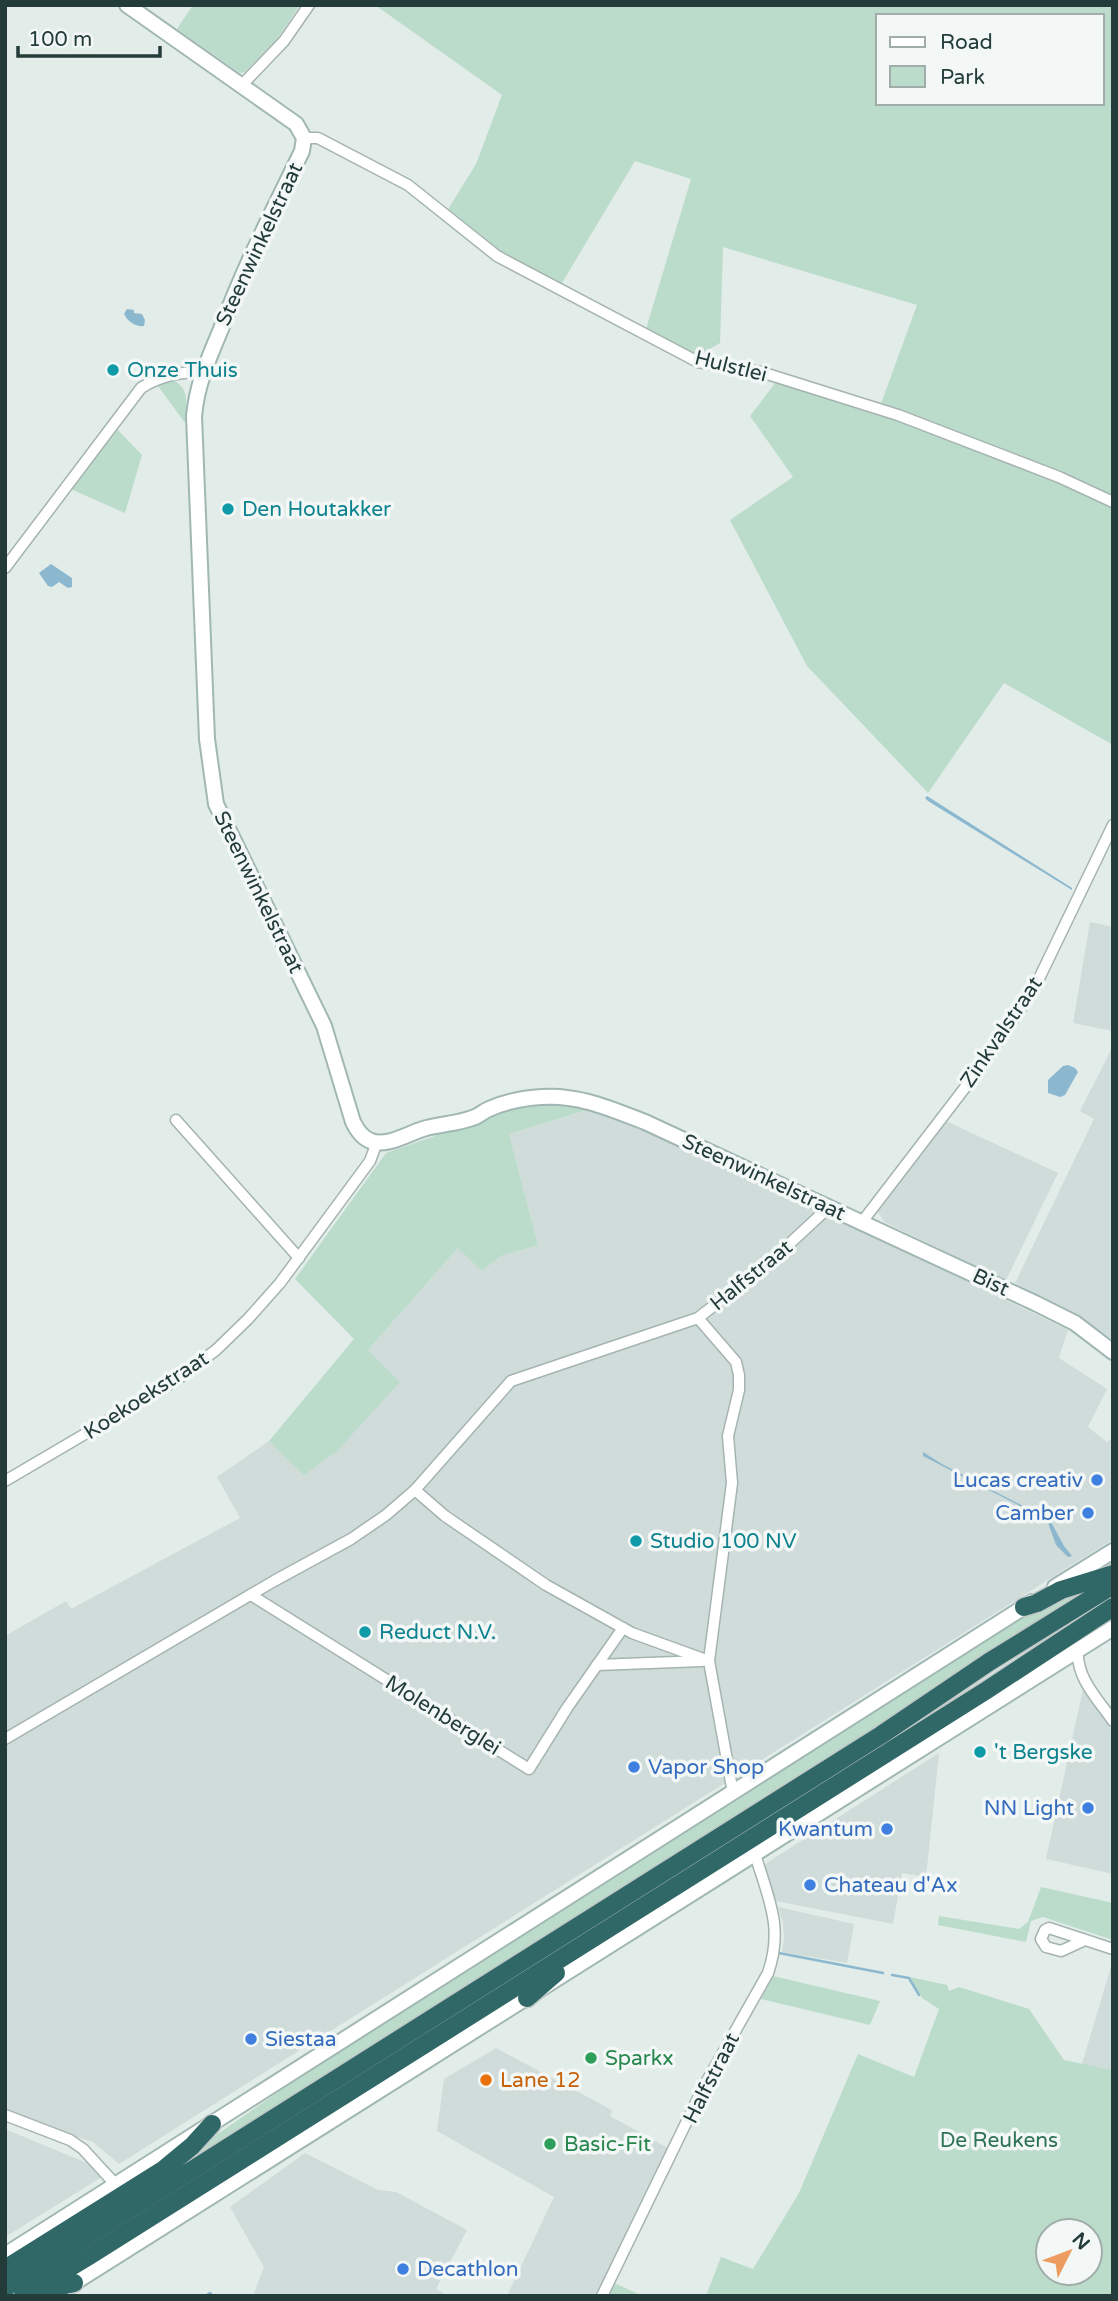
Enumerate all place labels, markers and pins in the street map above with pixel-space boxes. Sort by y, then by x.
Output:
place label: Onze Thuis [127,358,238,383]
marker: Onze Thuis [105,362,121,378]
place label: Den Houtakker [242,497,391,522]
marker: Den Houtakker [220,501,236,517]
place label: Lucas creativ [953,1468,1083,1493]
marker: Lucas creativ [1089,1472,1105,1488]
place label: Camber [995,1501,1074,1526]
marker: Camber [1080,1505,1096,1521]
place label: Studio 100 NV [650,1529,797,1554]
marker: Studio 100 NV [628,1533,644,1549]
place label: Reduct N.V. [379,1620,496,1645]
marker: Reduct N.V. [357,1624,373,1640]
place label: 't Bergske [994,1740,1093,1765]
marker: 't Bergske [972,1744,988,1760]
place label: Vapor Shop [648,1755,764,1780]
marker: Vapor Shop [626,1759,642,1775]
place label: NN Light [984,1796,1074,1821]
marker: NN Light [1080,1800,1096,1816]
place label: Kwantum [778,1817,873,1842]
marker: Kwantum [879,1821,895,1837]
place label: Chateau d'Ax [824,1873,958,1898]
marker: Chateau d'Ax [802,1877,818,1893]
place label: Siestaa [265,2027,336,2052]
marker: Siestaa [243,2031,259,2047]
place label: Sparkx [605,2046,674,2071]
marker: Sparkx [583,2050,599,2066]
place label: Lane 12 [500,2068,580,2093]
marker: Lane 12 [478,2072,494,2088]
place label: Basic-Fit [564,2132,651,2157]
marker: Basic-Fit [542,2136,558,2152]
place label: Decathlon [417,2257,519,2282]
marker: Decathlon [395,2261,411,2277]

